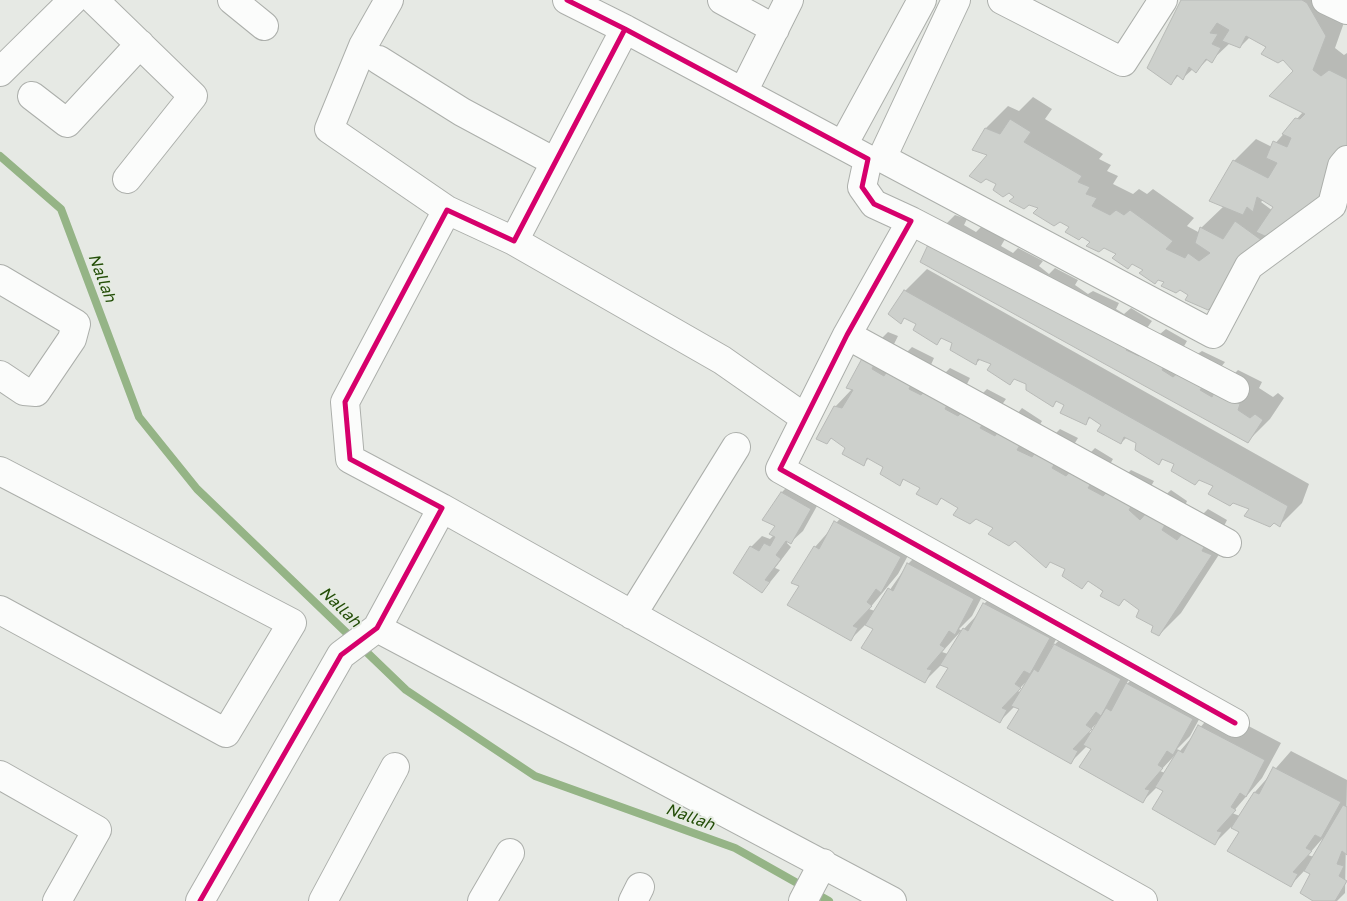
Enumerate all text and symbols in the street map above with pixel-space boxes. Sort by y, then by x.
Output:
water label: Nallah [84,251,120,305]
water label: Nallah [315,583,365,631]
water label: Nallah [663,799,717,835]

